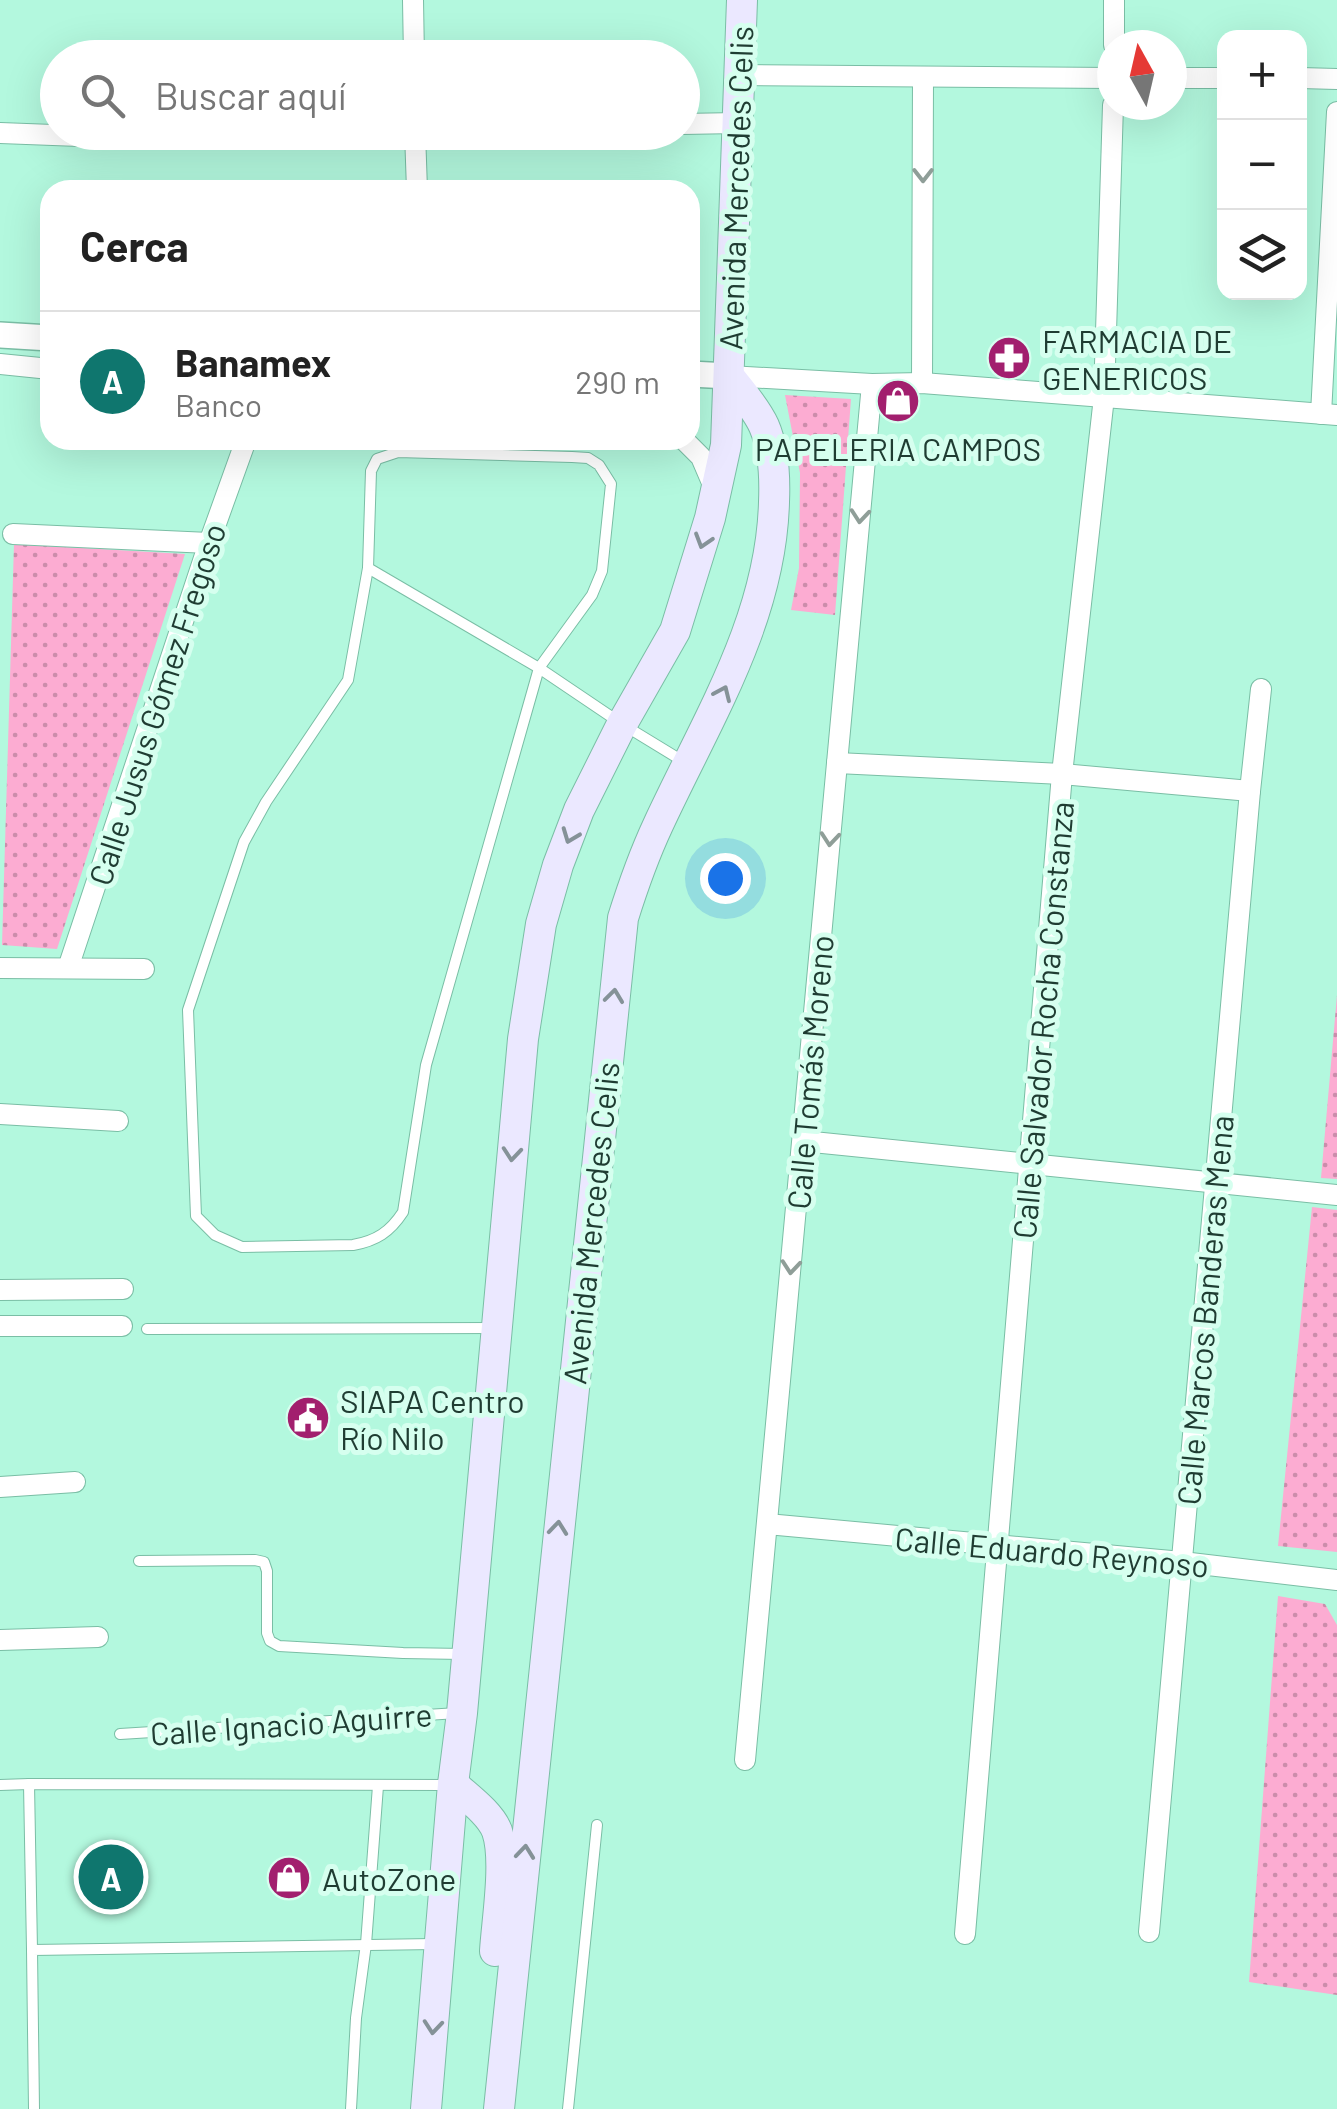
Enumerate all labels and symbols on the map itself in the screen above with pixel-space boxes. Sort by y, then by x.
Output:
street label: Avenida Mercedes Celis [710,25,760,351]
north arrow [1097,30,1187,120]
one-way arrow [912,168,934,183]
place label: FARMACIA DE GENERICOS [1042,321,1232,396]
pharmacy icon: FARMACIA DE GENERICOS [986,335,1032,381]
shop icon: PAPELERIA CAMPOS [875,378,921,424]
place label: PAPELERIA CAMPOS [755,429,1041,467]
one-way arrow [850,508,872,524]
street label: Calle Jusus Gómez Fregoso [80,518,232,890]
one-way arrow [694,531,715,548]
one-way arrow [710,685,730,703]
street label: Calle Salvador Rocha Constanza [1004,800,1080,1240]
one-way arrow [561,826,581,843]
one-way arrow [820,832,842,848]
your location [700,853,751,904]
street label: Calle Tomás Moreno [778,933,840,1211]
one-way arrow [603,988,624,1004]
street label: Avenida Mercedes Celis [554,1060,626,1386]
street label: Calle Marcos Banderas Mena [1168,1113,1240,1507]
one-way arrow [502,1146,524,1162]
one-way arrow [781,1260,802,1276]
place label: SIAPA Centro Río Nilo [340,1381,525,1456]
public building icon: SIAPA Centro Río Nilo [285,1395,331,1441]
street label: Calle Eduardo Reynoso [893,1518,1211,1584]
one-way arrow [547,1520,569,1536]
street label: Calle Ignacio Aguirre [149,1694,433,1752]
pin: A [78,1840,144,1914]
one-way arrow [514,1843,535,1859]
shop icon: AutoZone [266,1855,312,1901]
place label: AutoZone [322,1859,456,1897]
one-way arrow [422,2019,444,2035]

